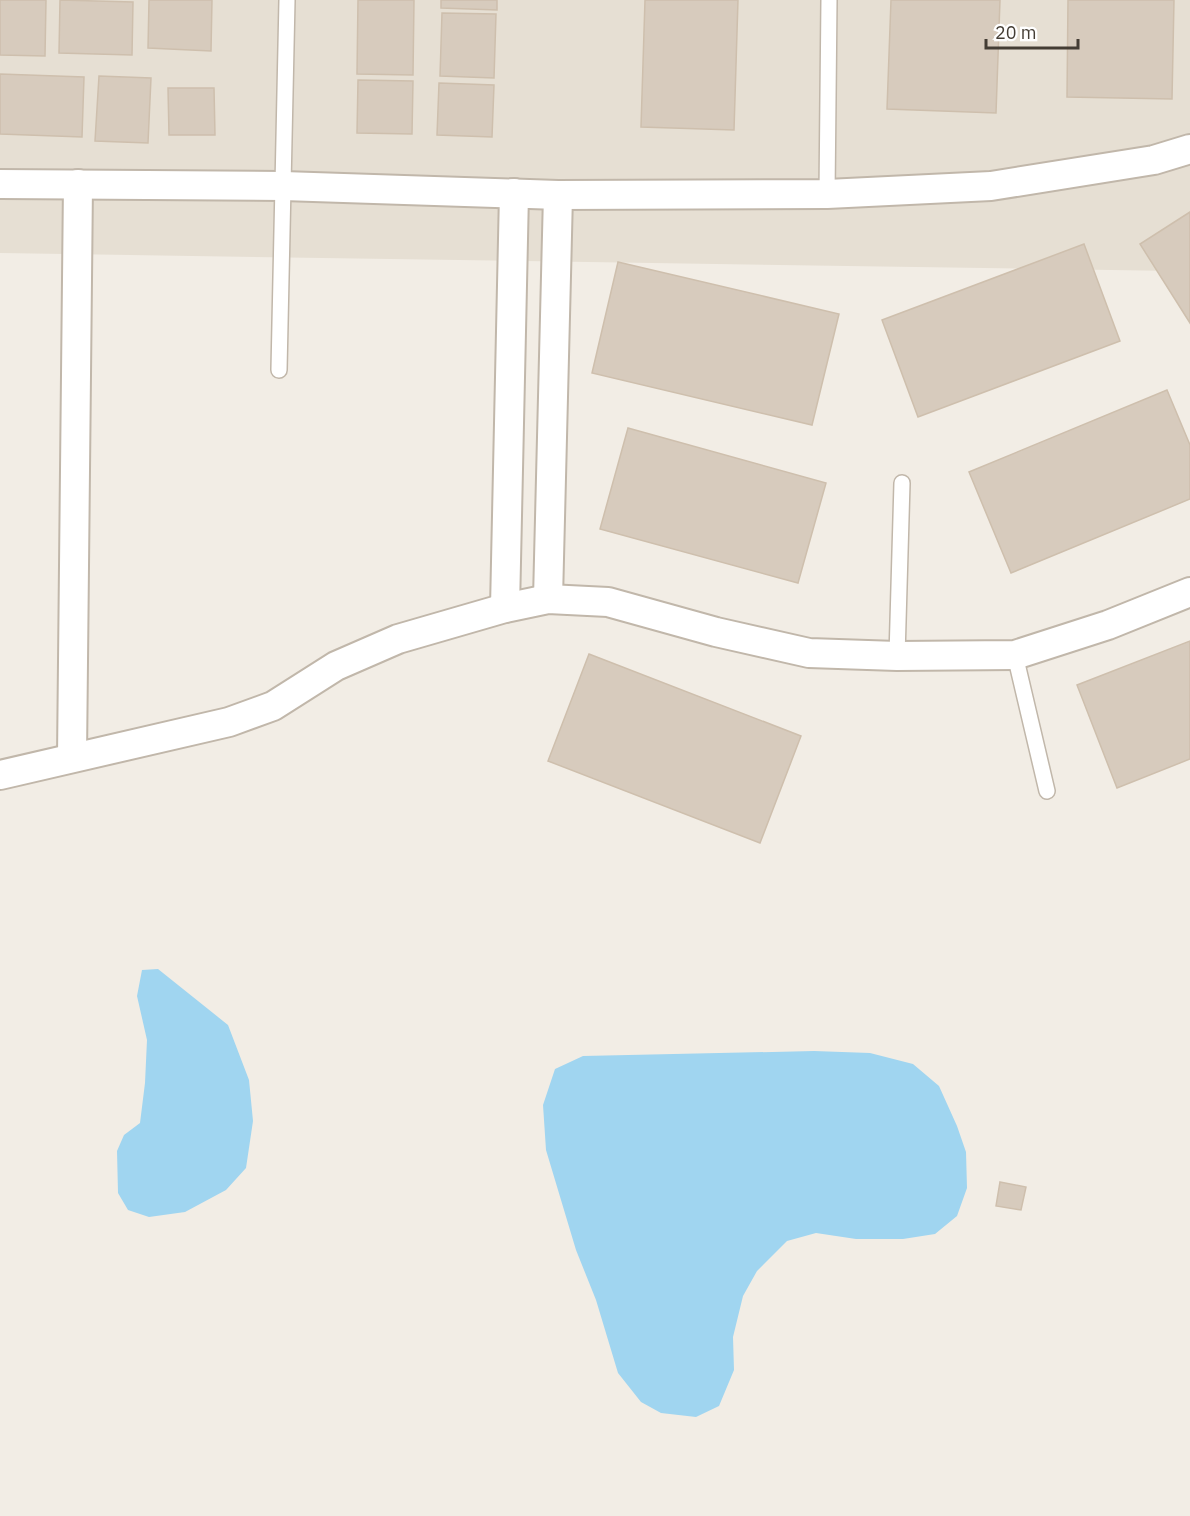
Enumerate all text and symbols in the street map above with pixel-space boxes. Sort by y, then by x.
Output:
scale bar [986,12,1078,50]
text: 20 m [995,21,1037,44]

